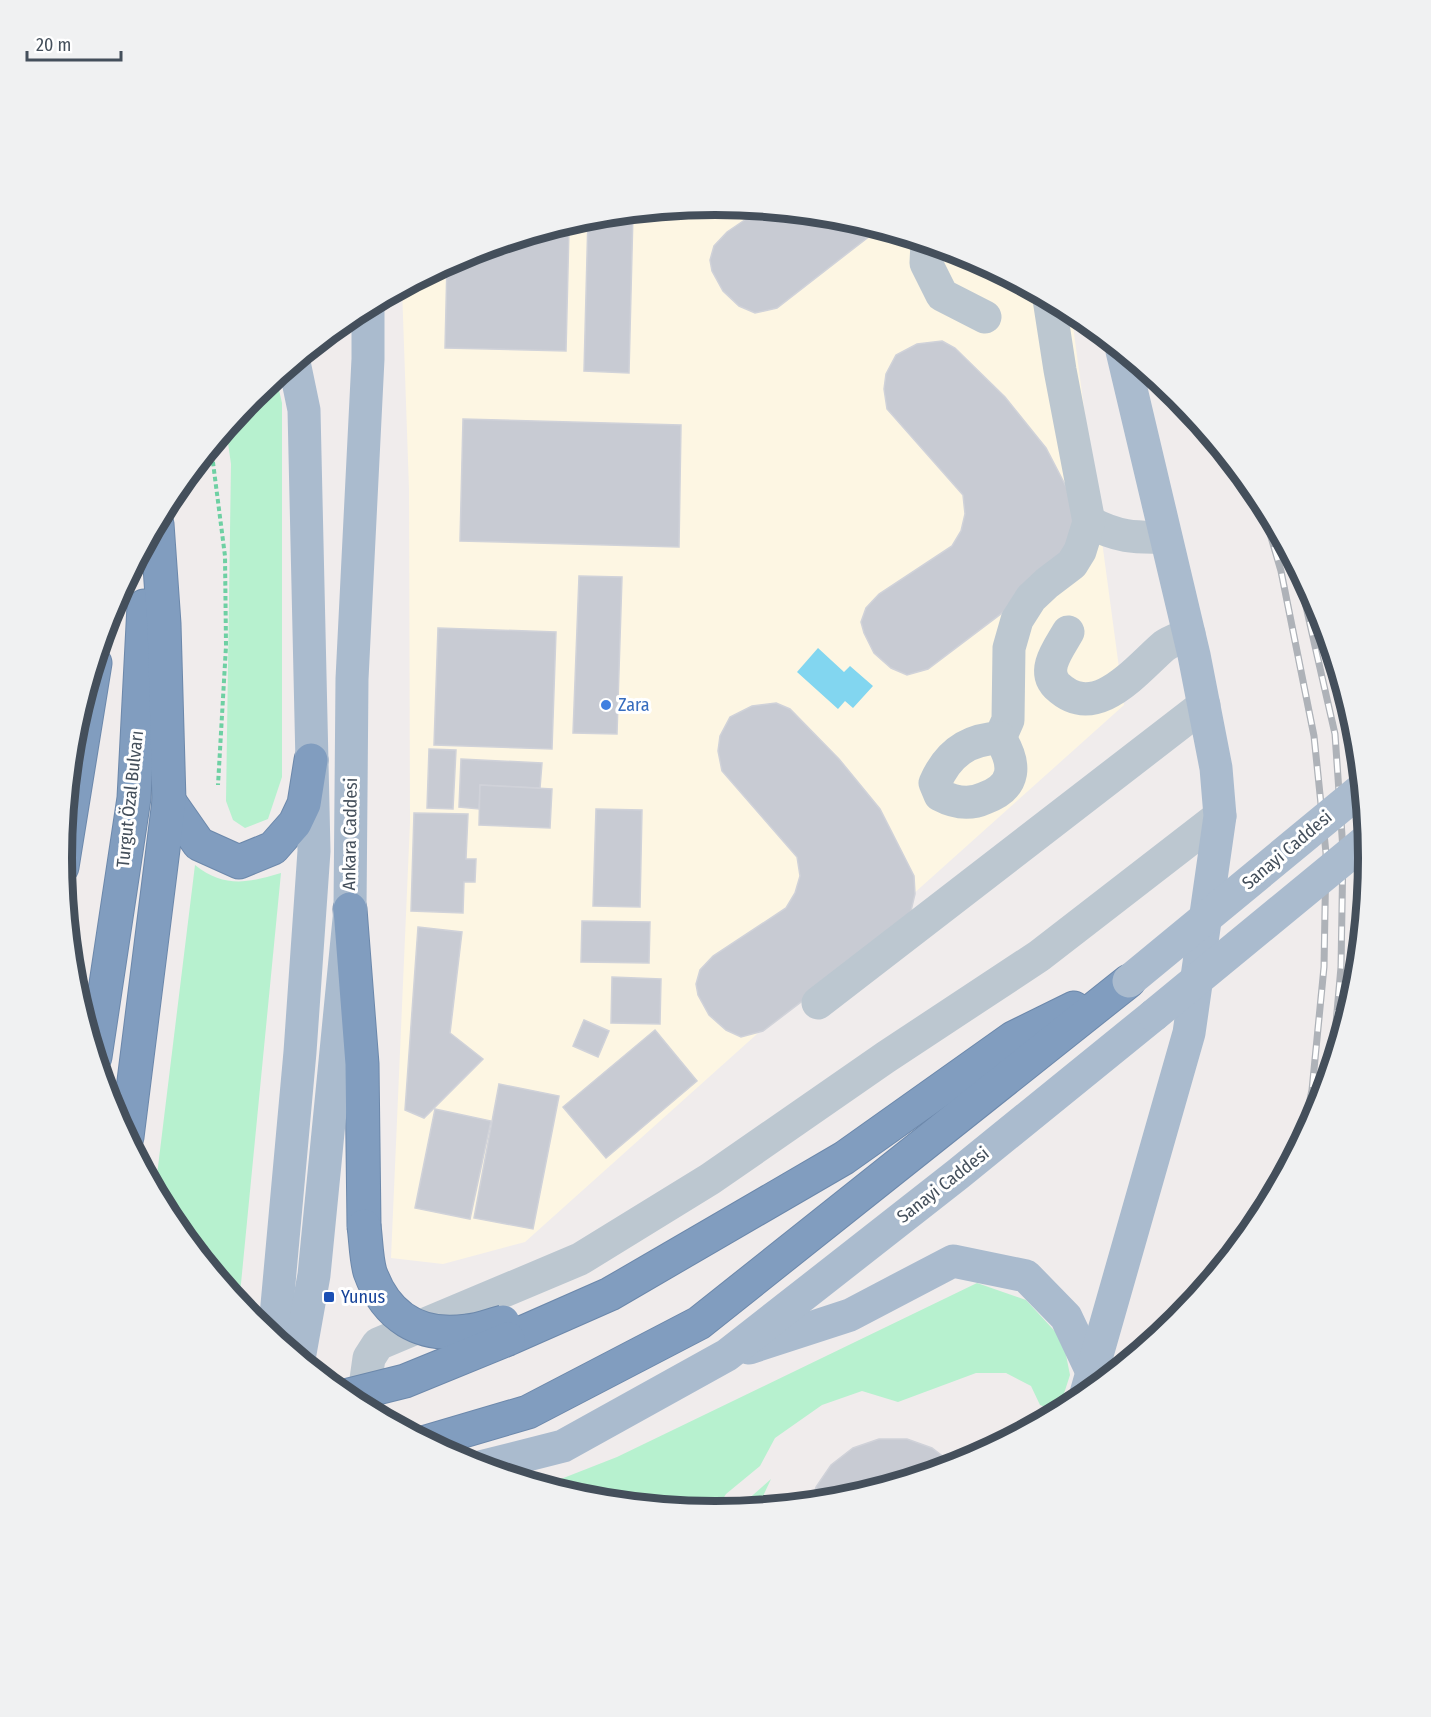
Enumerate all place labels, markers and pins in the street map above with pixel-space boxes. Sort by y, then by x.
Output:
place label: Zara [618,694,650,716]
marker: Zara [599,698,613,712]
place label: Yunus [341,1286,385,1308]
marker: Yunus [322,1290,336,1304]

